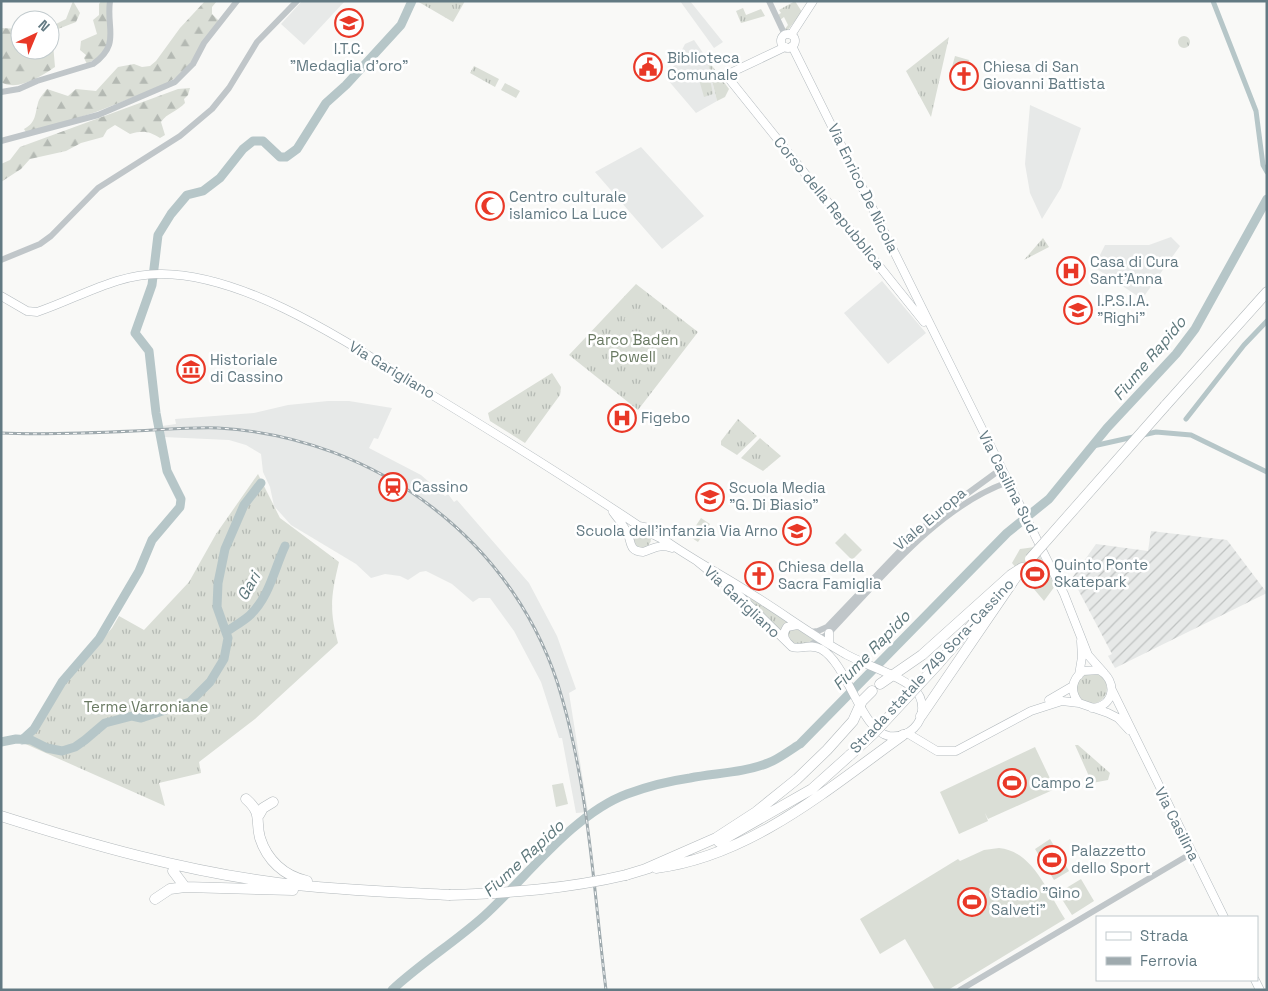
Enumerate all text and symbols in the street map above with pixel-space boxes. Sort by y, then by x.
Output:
school or university icon: I.T.C. "Medaglia d'oro" [334,8,364,38]
north arrow [10,10,60,60]
text: N [34,16,54,35]
place label: I.T.C. "Medaglia d'oro" [290,39,408,75]
place label: Biblioteca Comunale [667,48,740,84]
public building icon: Biblioteca Comunale [633,52,663,82]
place label: Chiesa di San Giovanni Battista [983,57,1105,93]
church icon: Chiesa di San Giovanni Battista [949,61,979,91]
street label: Via Enrico De Nicola [824,120,903,256]
street label: Corso della Repubblica [770,132,889,273]
place label: Centro culturale islamico La Luce [509,187,627,223]
mosque icon: Centro culturale islamico La Luce [475,191,505,221]
place label: Casa di Cura Sant'Anna [1090,252,1179,288]
hospital icon: Casa di Cura Sant'Anna [1056,256,1086,286]
place label: I.P.S.I.A. "Righi" [1097,291,1149,327]
school or university icon: I.P.S.I.A. "Righi" [1063,295,1093,325]
water label: Fiume Rapido [1108,311,1191,405]
park label: Parco Baden Powell [587,330,679,366]
street label: Via Garigliano [346,336,439,403]
place label: Historiale di Cassino [210,350,283,386]
museum icon: Historiale di Cassino [176,354,206,384]
hospital icon: Figebo [607,403,637,433]
place label: Figebo [641,408,690,427]
street label: Via Casilina Sud [974,427,1042,536]
station icon: Cassino [378,472,408,502]
place label: Cassino [412,477,468,496]
place label: Scuola Media "G. Di Biasio" [729,478,826,514]
school or university icon: Scuola Media "G. Di Biasio" [695,482,725,512]
street label: Viale Europa [890,483,970,554]
school or university icon: Scuola dell'infanzia Via Arno [782,516,812,546]
place label: Scuola dell'infanzia Via Arno [576,521,778,540]
place label: Quinto Ponte Skatepark [1054,555,1148,591]
place label: Chiesa della Sacra Famiglia [778,557,882,593]
sports icon: Quinto Ponte Skatepark [1020,559,1050,589]
street label: Via Garigliano [700,561,784,642]
church icon: Chiesa della Sacra Famiglia [744,561,774,591]
water label: Gari [232,566,266,604]
street label: Strada statale 749 Sora-Cassino [846,574,1018,757]
water label: Fiume Rapido [828,605,916,695]
park label: Terme Varroniane [84,697,208,716]
sports icon: Campo 2 [997,768,1027,798]
place label: Campo 2 [1031,773,1094,792]
street label: Via Casilina [1151,784,1204,864]
water label: Fiume Rapido [478,815,569,901]
place label: Palazzetto dello Sport [1071,841,1151,877]
sports icon: Palazzetto dello Sport [1037,845,1067,875]
place label: Stadio "Gino Salveti" [991,883,1080,919]
sports icon: Stadio "Gino Salveti" [957,887,987,917]
legend [1096,916,1258,981]
text: Strada [1140,926,1189,945]
text: Ferrovia [1140,951,1198,970]

